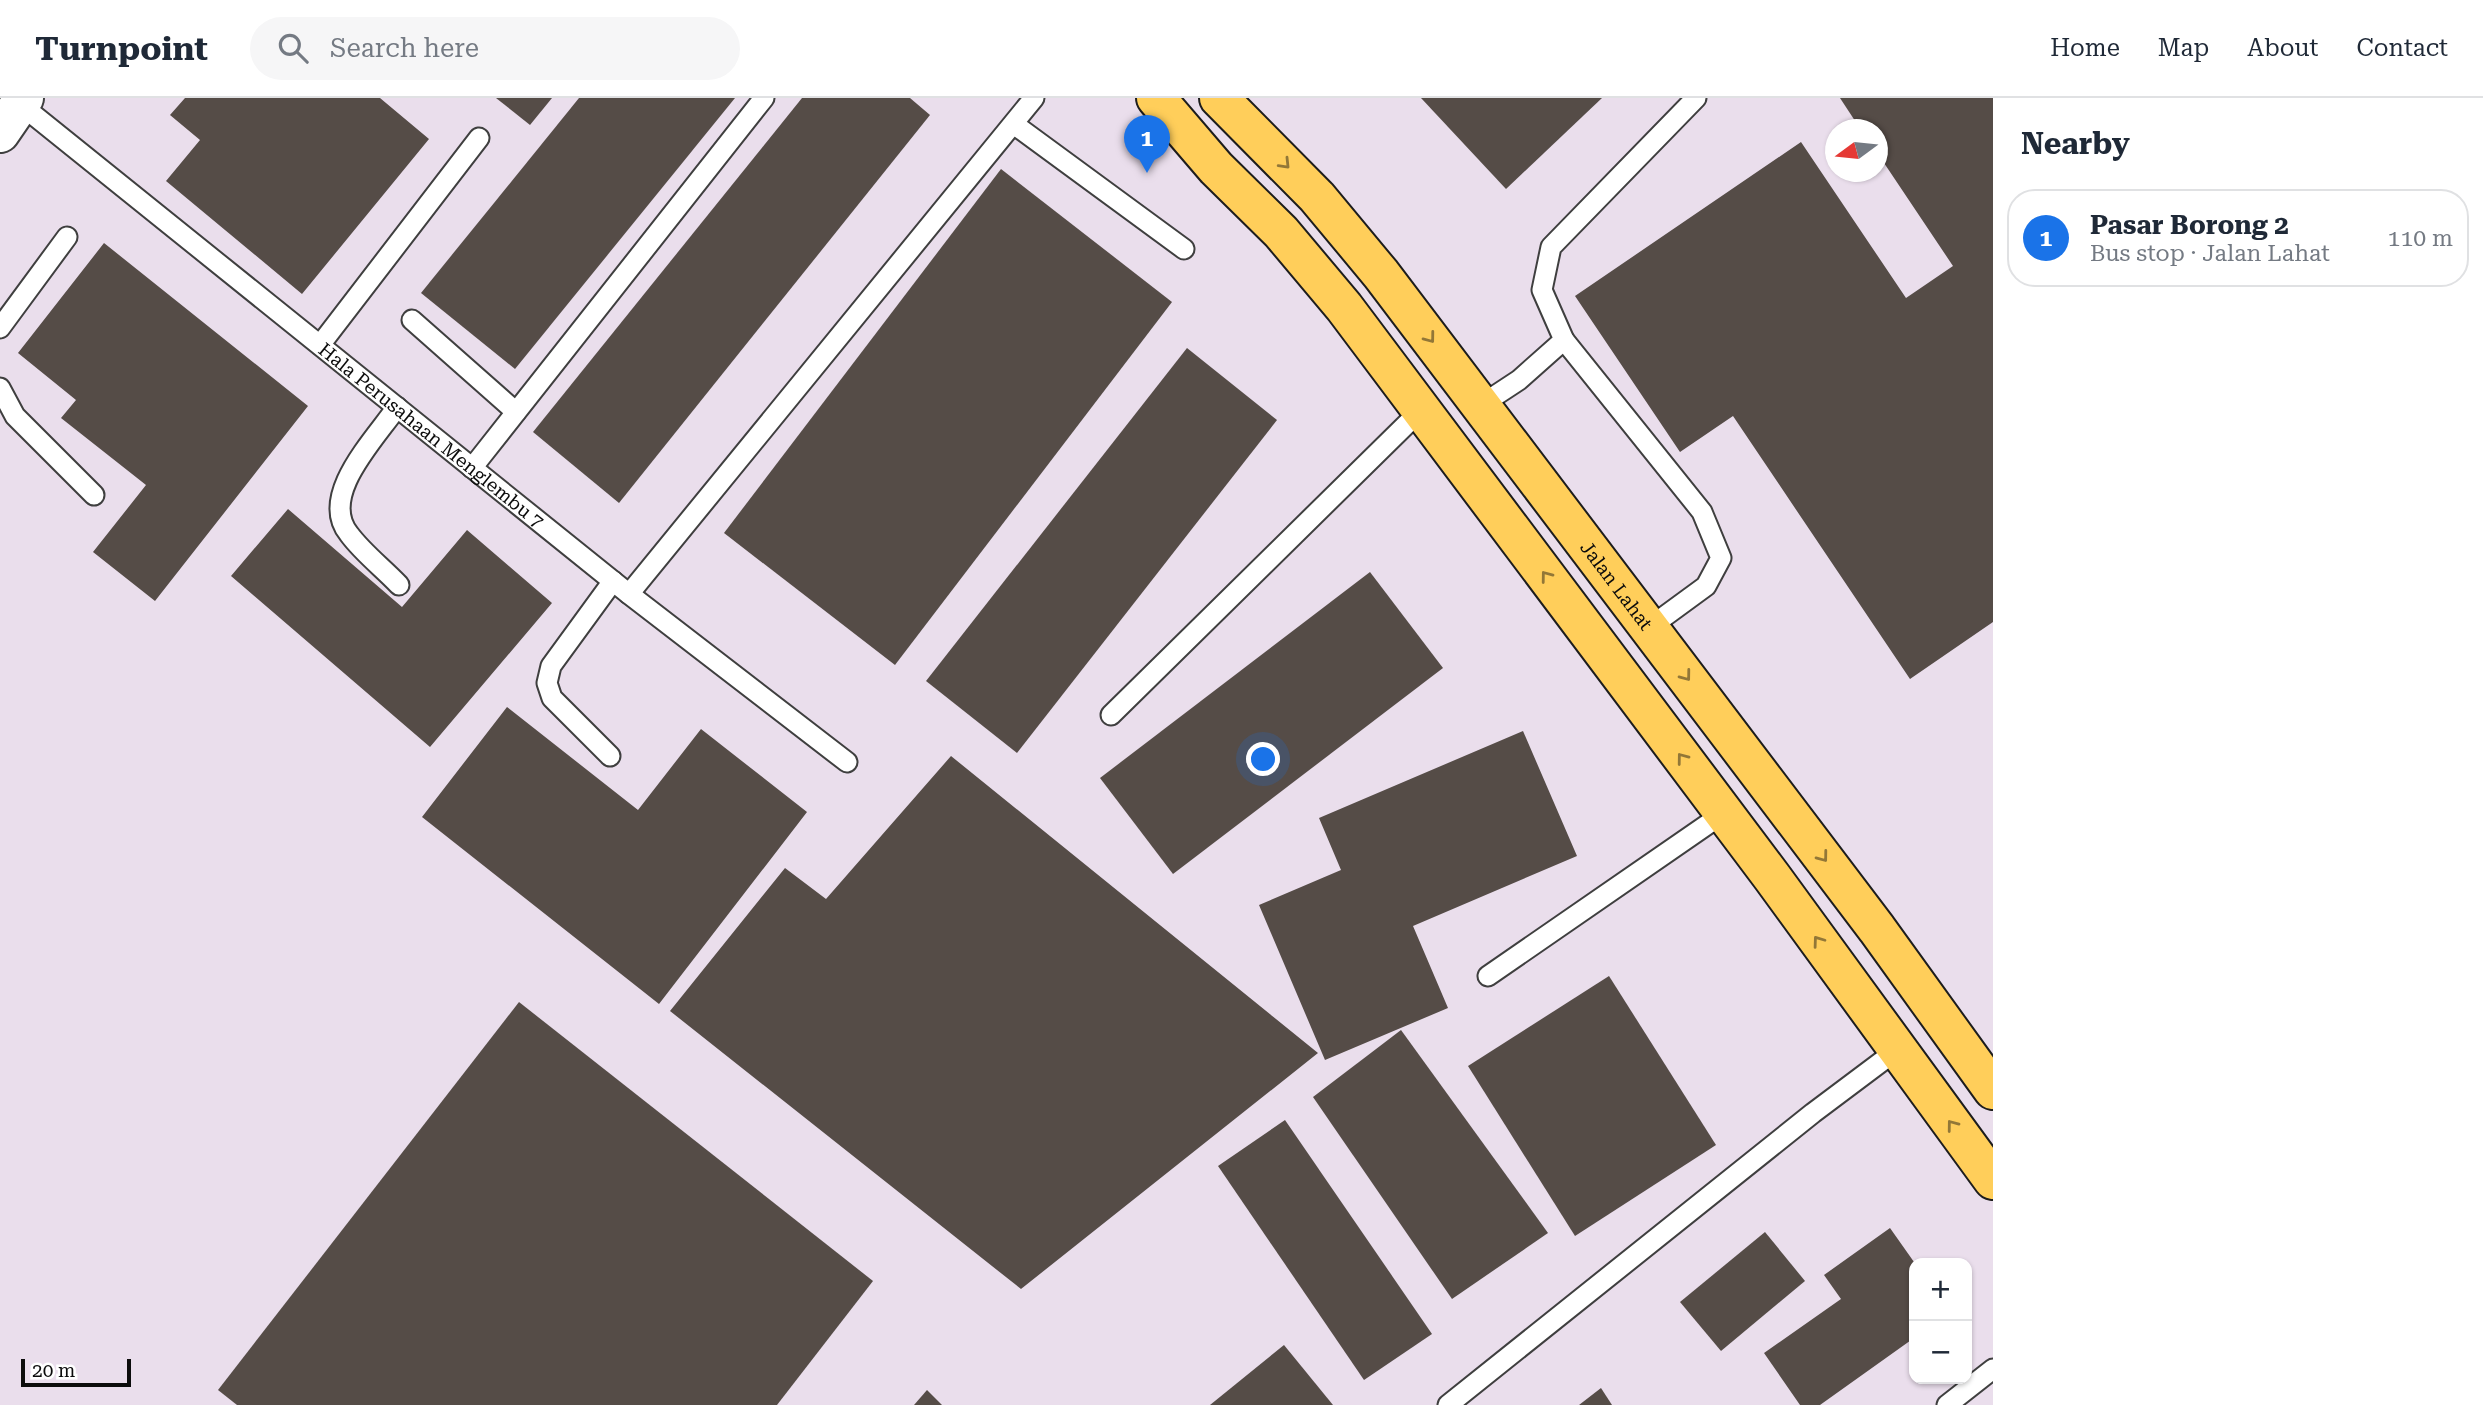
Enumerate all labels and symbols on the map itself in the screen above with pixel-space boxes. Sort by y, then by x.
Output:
pin: 1 [1124,115,1170,173]
north arrow [1825,119,1888,182]
one-way arrow [1276,155,1289,168]
one-way arrow [1422,331,1435,343]
street label: Hala Perusahaan Menglembu 7 [314,338,549,533]
street label: Jalan Lahat [1575,537,1657,635]
one-way arrow [1542,572,1554,584]
one-way arrow [1678,668,1691,680]
your location [1246,742,1280,776]
one-way arrow [1678,754,1691,766]
one-way arrow [1815,850,1828,862]
one-way arrow [1814,936,1826,949]
one-way arrow [1948,1120,1961,1133]
scale bar [21,1356,131,1388]

